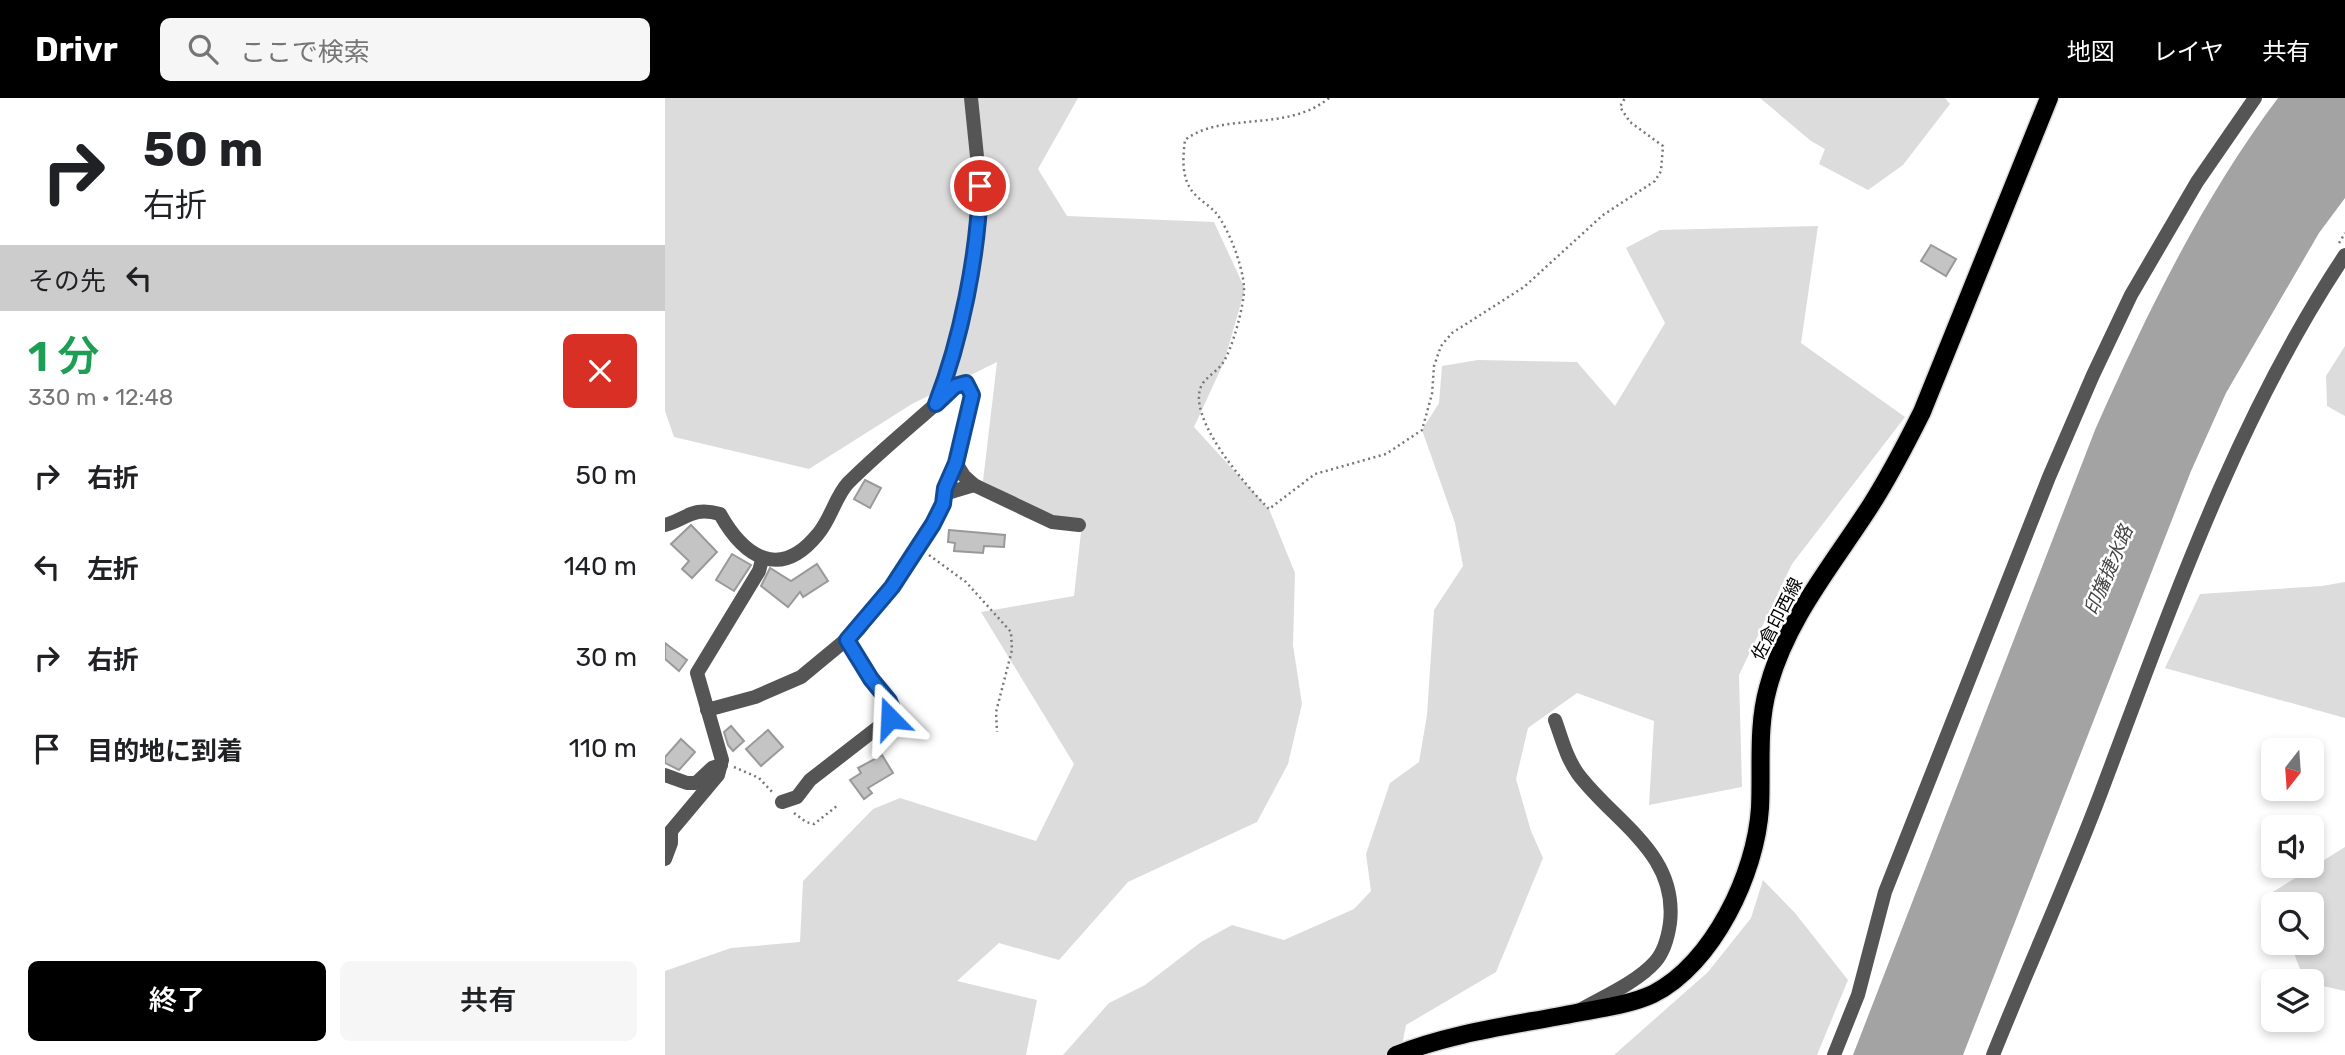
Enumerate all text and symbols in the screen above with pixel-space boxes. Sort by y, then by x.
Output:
search box [160,18,650,81]
text: Drivr [35,30,118,69]
icon: search [184,30,222,68]
text: ここで検索 [240,37,370,68]
text: 地図 [2067,38,2115,66]
text: レイヤ [2153,38,2224,66]
text: 共有 [2262,38,2310,66]
text: 50 m [143,120,263,178]
icon: right [28,126,119,217]
pin [950,156,1010,216]
icon: arrive [961,167,999,205]
text: 右折 [143,186,207,224]
icon: left [120,259,158,297]
text: その先 [28,266,106,297]
text: 1 分 [28,332,99,382]
button: close [563,334,637,408]
text: 330 m · 12:48 [28,383,173,411]
icon: right [28,457,66,495]
text: 50 m [576,460,637,491]
text: 右折 [87,463,139,494]
water label: 印旛捷水路 [2079,520,2138,618]
icon: left [28,548,66,586]
text: 140 m [564,551,637,582]
text: 左折 [87,554,139,585]
street label: 佐倉印西線 [1747,574,1807,664]
icon: right [28,639,66,677]
text: 30 m [575,642,637,673]
text: 右折 [87,645,139,676]
position arrow [853,681,927,755]
icon: arrive [28,730,66,768]
text: 110 m [569,733,637,764]
text: 目的地に到着 [87,736,243,767]
north arrow [2261,738,2324,802]
map controls [2261,738,2324,1032]
button: sound [2261,815,2324,878]
button: search [2261,892,2324,955]
button: 終了 [28,961,326,1041]
button: 共有 [340,961,637,1041]
button: layers [2261,969,2324,1032]

